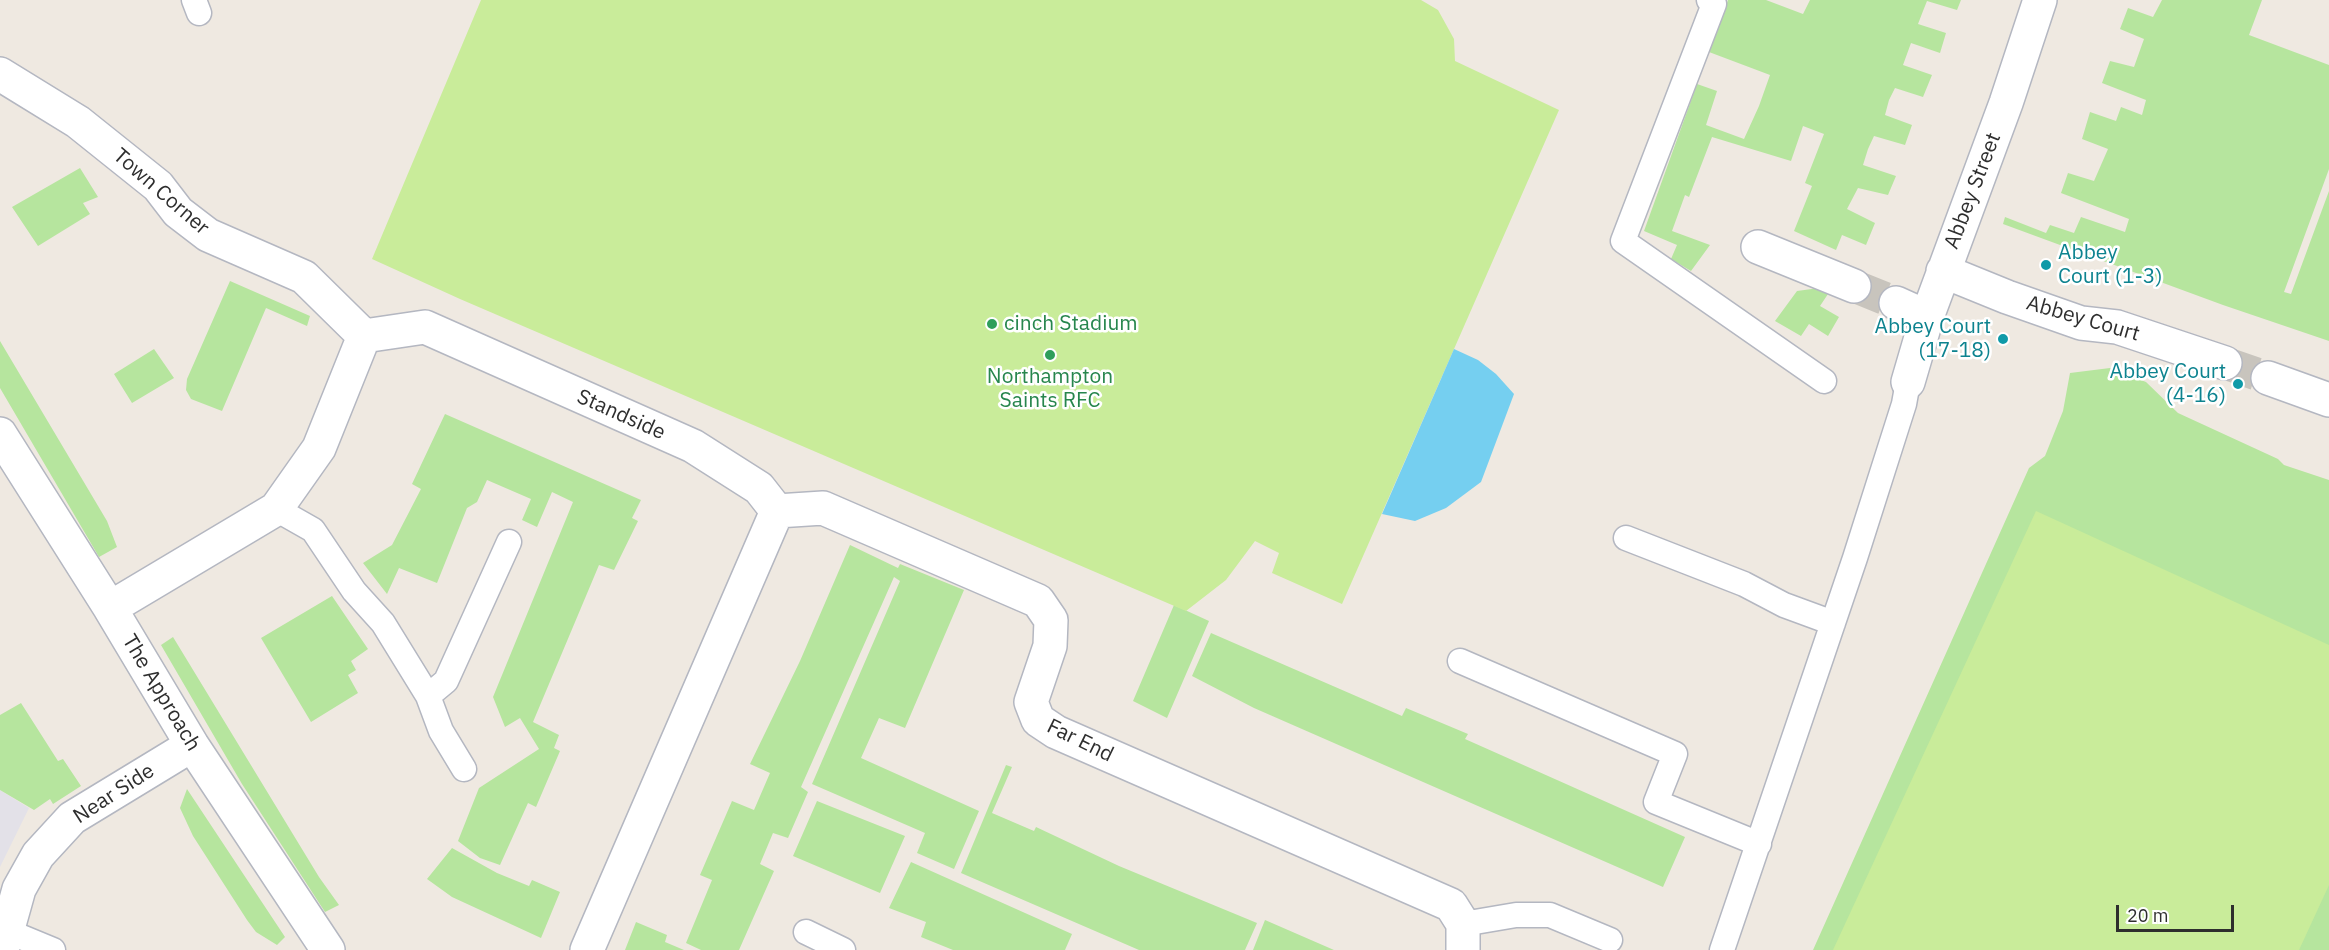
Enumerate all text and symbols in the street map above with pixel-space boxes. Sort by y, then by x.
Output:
street label: Abbey Street [1939,129,2007,253]
street label: Town Corner [108,143,214,241]
place label: Abbey Court (1-3) [2058,240,2162,290]
marker: Abbey Court (1-3) [2039,258,2053,272]
street label: Abbey Court [2023,291,2143,347]
place label: cinch Stadium [1004,311,1138,337]
place label: Abbey Court (17-18) [1874,314,1991,364]
marker: cinch Stadium [985,317,999,331]
marker: Abbey Court (17-18) [1996,332,2010,346]
marker: Northampton Saints RFC [1043,348,1057,362]
place label: Abbey Court (4-16) [2109,359,2226,409]
place label: Northampton Saints RFC [987,364,1113,414]
marker: Abbey Court (4-16) [2231,377,2245,391]
street label: Standside [573,384,669,446]
street label: The Approach [116,630,206,756]
street label: Far End [1043,714,1117,768]
street label: Near Side [69,759,159,829]
scale bar [2119,893,2238,931]
text: 20 m [2127,904,2169,927]

